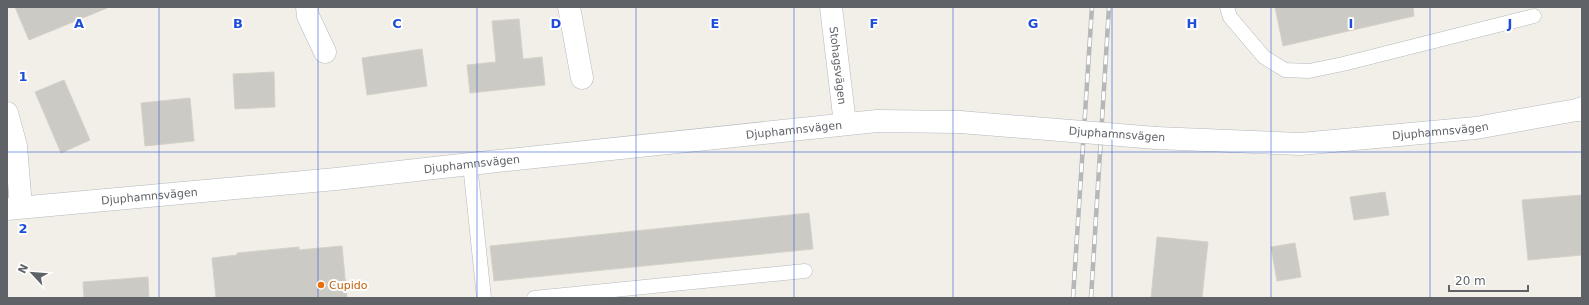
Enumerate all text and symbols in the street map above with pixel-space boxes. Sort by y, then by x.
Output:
text: A [74,16,84,31]
text: B [233,16,243,31]
text: C [392,16,402,31]
text: D [551,16,562,31]
text: E [711,16,719,31]
text: F [870,16,878,31]
text: G [1028,16,1038,31]
text: H [1187,16,1197,31]
text: I [1349,16,1353,31]
text: J [1507,16,1512,31]
street label: Stohagsvägen [826,26,849,105]
text: 1 [18,69,28,84]
street label: Djuphamnsvägen [745,119,843,142]
street label: Djuphamnsvägen [1392,120,1490,143]
street label: Djuphamnsvägen [1068,125,1166,144]
street label: Djuphamnsvägen [423,153,521,176]
street label: Djuphamnsvägen [101,186,198,207]
text: 2 [18,221,28,236]
north arrow [12,253,52,293]
text: N [16,262,31,276]
scale bar [1449,267,1528,293]
text: 20 m [1455,274,1486,288]
place label: Cupido [329,279,368,292]
marker: Cupido [316,280,326,290]

